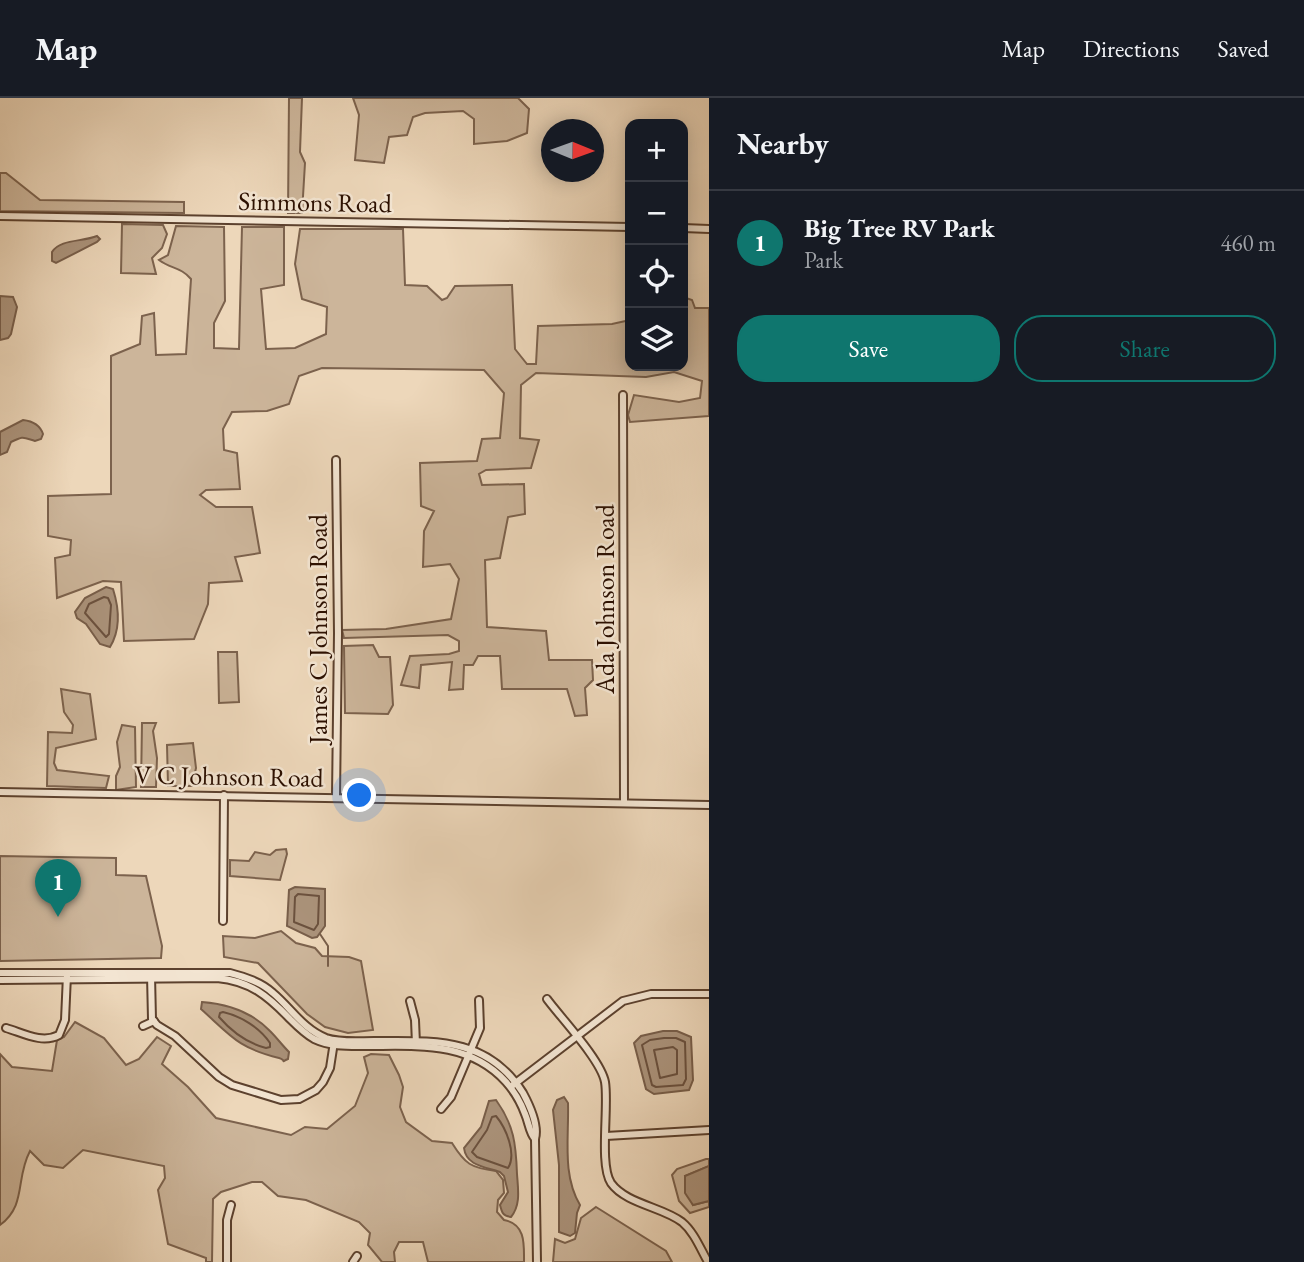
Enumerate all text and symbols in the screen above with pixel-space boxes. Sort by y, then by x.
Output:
text: Map [35,27,97,70]
text: Map [1002,33,1045,64]
text: Directions [1083,33,1180,64]
text: Saved [1218,33,1269,64]
north arrow [541,119,604,182]
map controls [625,119,688,371]
button: + [625,119,688,182]
text: Nearby [737,124,829,163]
button: − [625,182,688,245]
street label: Simmons Road [238,184,393,220]
text: Big Tree RV Park [804,211,995,245]
text: 1 [754,228,766,258]
text: 460 m [1220,228,1276,258]
button: locate [625,245,688,308]
text: Park [804,245,843,275]
button: layers [625,308,688,371]
button: Save [737,315,1000,382]
button: Share [1014,315,1276,382]
street label: Ada Johnson Road [588,503,622,695]
street label: James C Johnson Road [301,513,335,746]
street label: V C Johnson Road [134,757,325,795]
your location [342,778,376,812]
pin: 1 [35,859,81,917]

